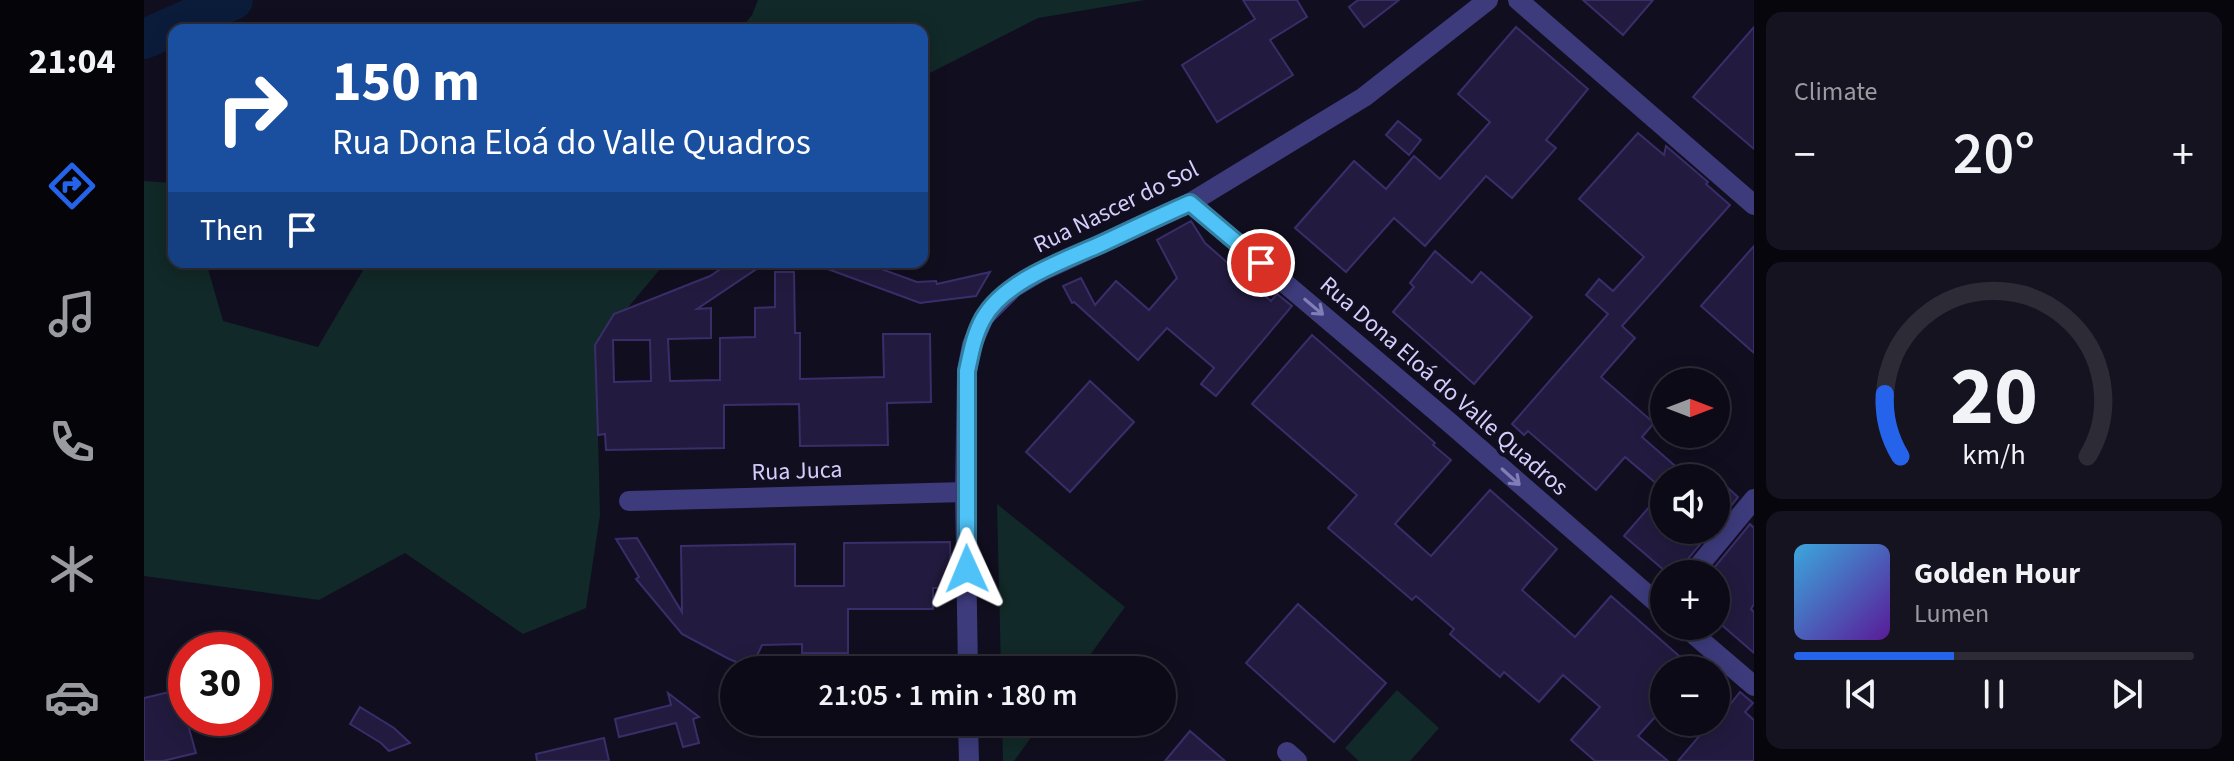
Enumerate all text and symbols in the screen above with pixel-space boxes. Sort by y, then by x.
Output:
text: 21:04 [29,36,115,87]
text: 150 m [332,43,480,122]
icon: right [200,56,304,160]
text: Climate [1794,73,1878,110]
text: 20° [1953,112,2035,197]
text: Rua Dona Eloá do Valle Quadros [332,117,811,168]
text: − [1794,124,1816,187]
text: + [2172,124,2194,187]
street label: Rua Nascer do Sol [1028,152,1204,262]
icon: directions [44,158,100,214]
icon: arrive [280,208,324,252]
text: Then [200,209,264,252]
pin [1227,229,1295,297]
icon: arrive [1239,241,1283,285]
street label: Rua Dona Eloá do Valle Quadros [1312,268,1576,504]
icon: music [44,286,100,342]
one-way arrow [1303,298,1324,316]
text: 20 [1950,337,2038,455]
north arrow [1650,368,1730,448]
map controls [1650,368,1730,736]
icon: phone [44,414,100,470]
text: km/h [1962,435,2026,475]
street label: Rua Juca [751,452,843,490]
button: sound [1650,464,1730,544]
one-way arrow [1501,467,1521,485]
position arrow [925,527,1009,611]
icon: climate [44,541,100,597]
text: Golden Hour [1914,552,2080,595]
button: + [1650,560,1730,640]
text: Lumen [1914,595,1989,632]
speed limit sign: 30 [168,632,272,736]
button: − [1650,656,1730,736]
icon: car [44,669,100,725]
icon: previous [1839,672,1883,716]
icon: pause [1972,672,2016,716]
icon: next [2105,672,2149,716]
text: 21:05 · 1 min · 180 m [818,674,1078,717]

